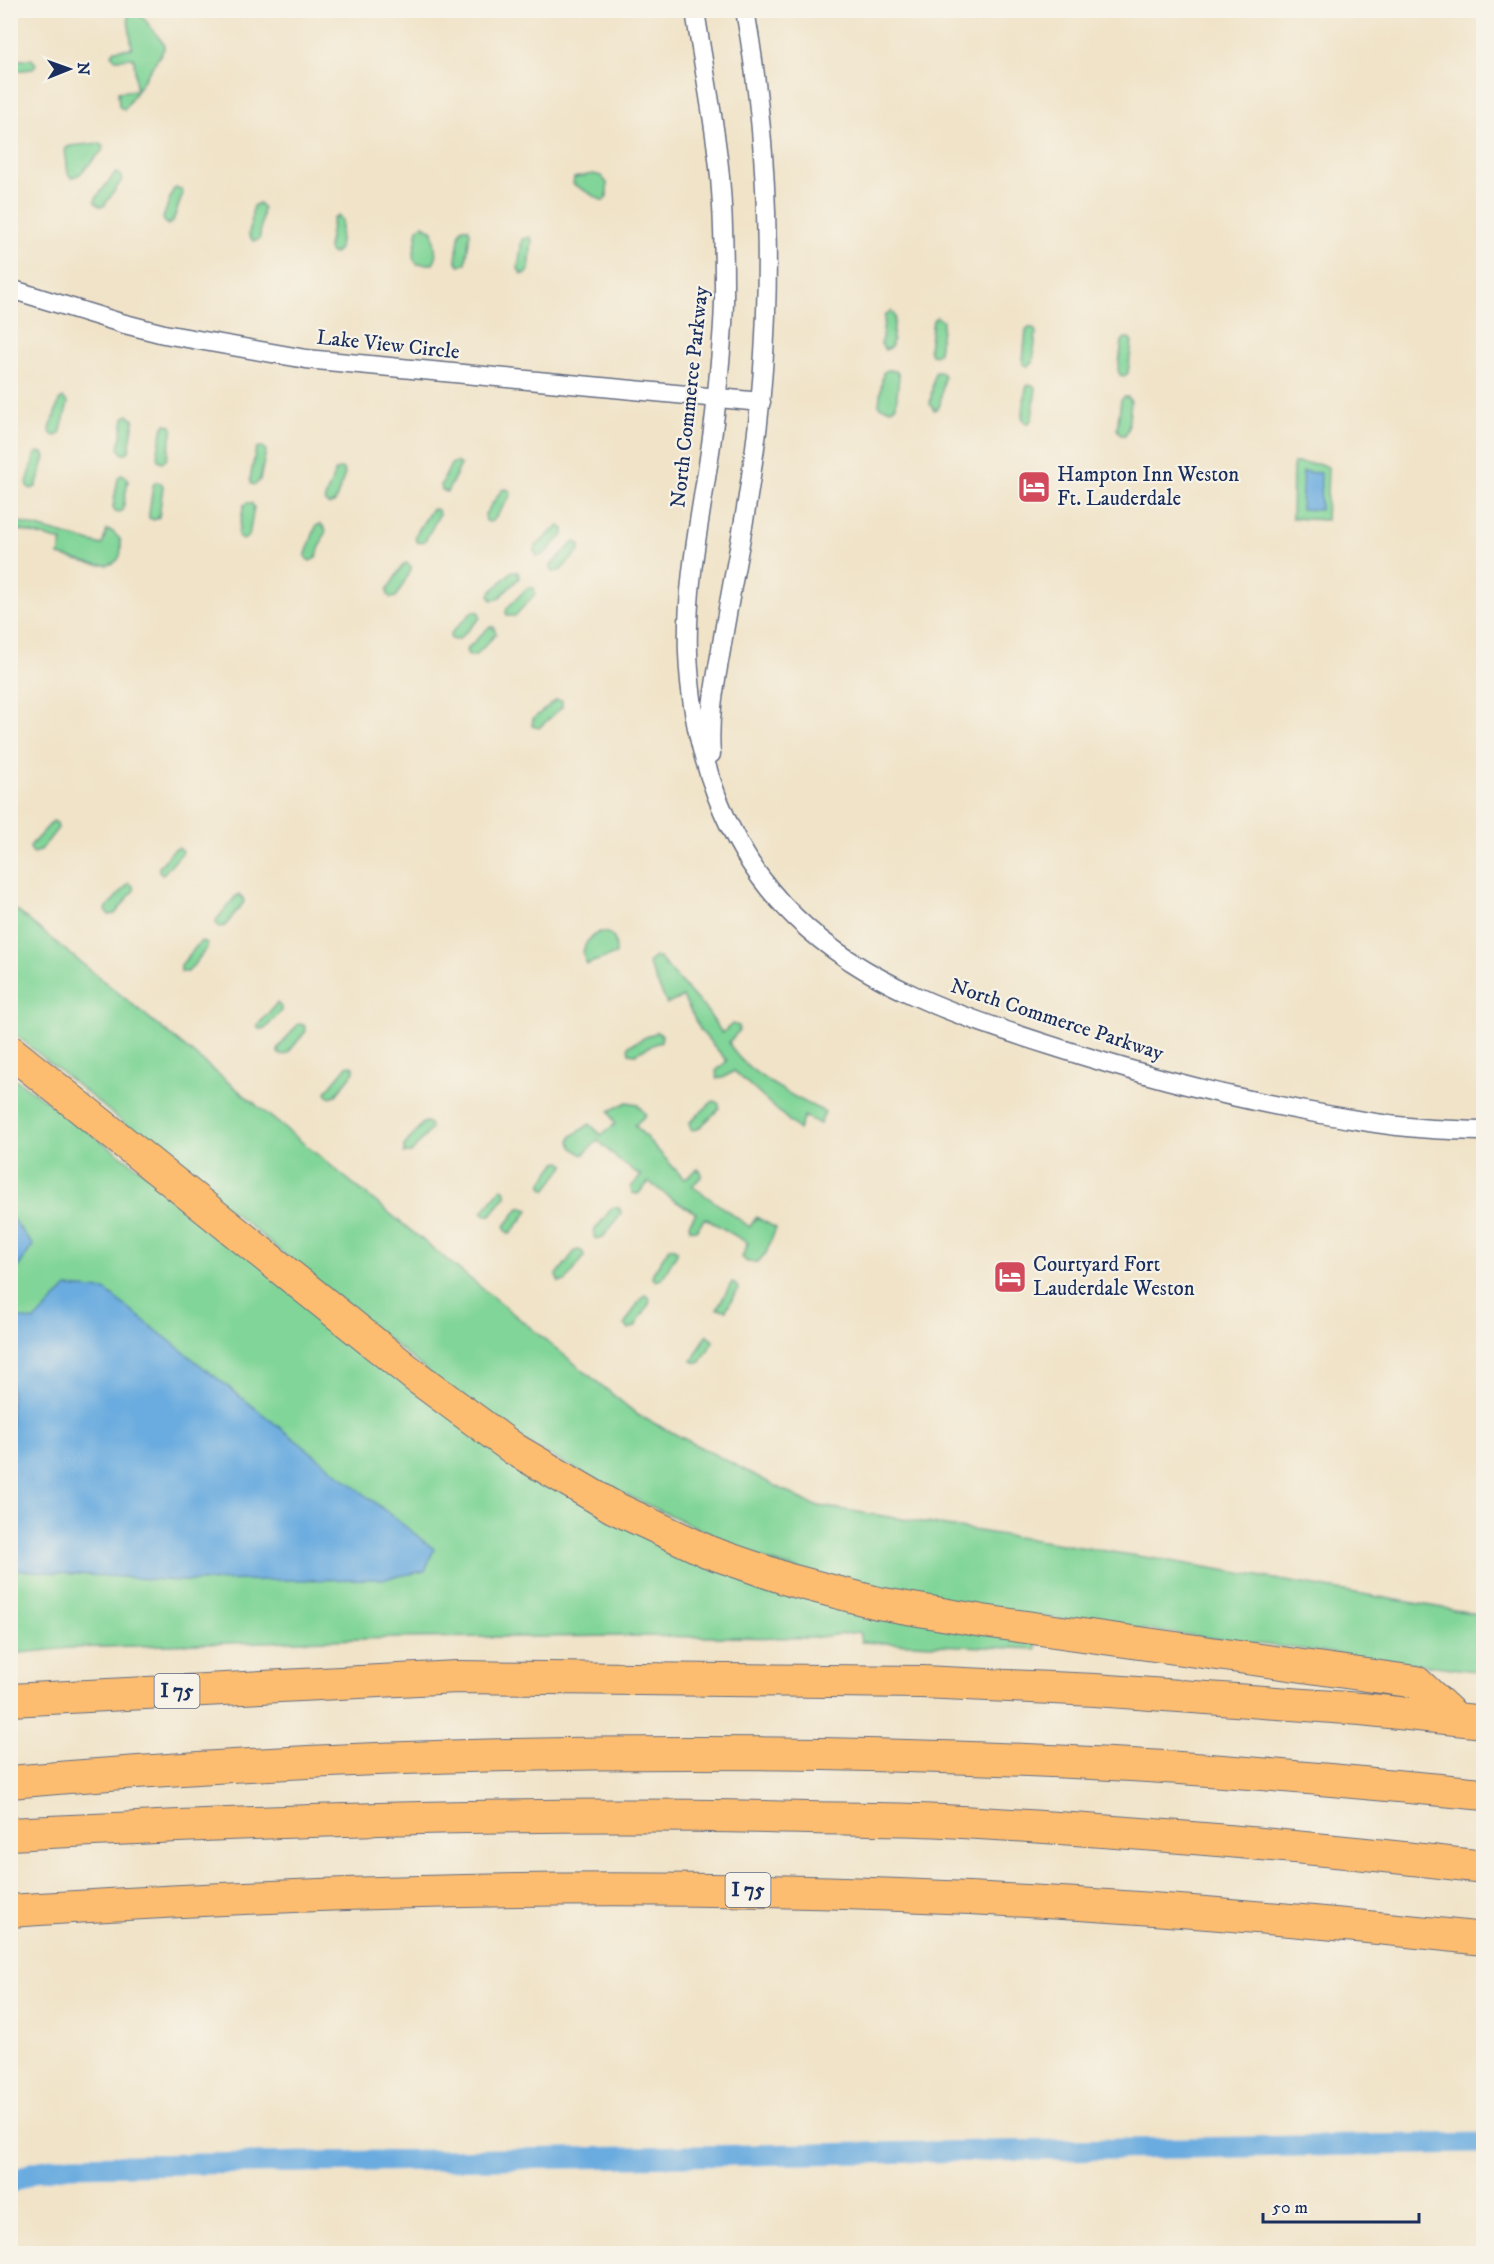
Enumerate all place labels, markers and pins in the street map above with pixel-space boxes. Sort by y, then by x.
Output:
place label: Hampton Inn Weston Ft. Lauderdale [1057,462,1239,512]
hotel icon: Hampton Inn Weston Ft. Lauderdale [1016,469,1052,505]
place label: Courtyard Fort Lauderdale Weston [1033,1252,1195,1302]
hotel icon: Courtyard Fort Lauderdale Weston [992,1259,1028,1295]

